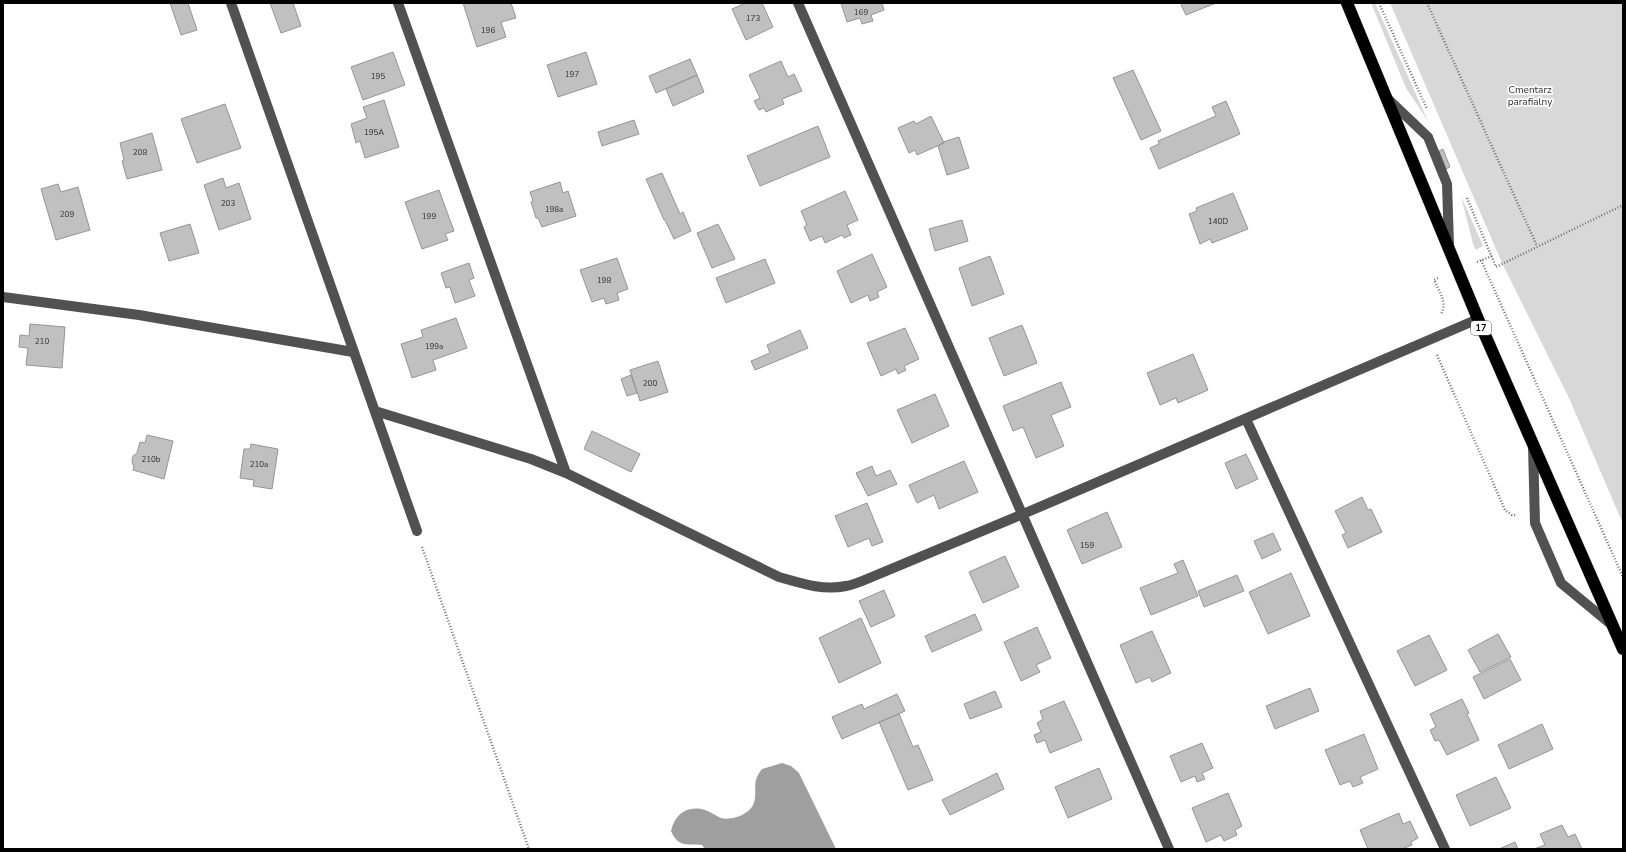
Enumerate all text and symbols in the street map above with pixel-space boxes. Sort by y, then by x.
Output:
house number: 169 [854,7,868,18]
house number: 173 [746,13,760,24]
house number: 196 [481,25,495,36]
house number: 197 [565,69,579,80]
house number: 195 [371,71,385,82]
park label: Cmentarz parafialny [1508,83,1553,109]
house number: 195A [364,127,384,138]
house number: 208 [133,147,147,158]
house number: 203 [221,198,235,209]
house number: 198a [545,204,563,215]
house number: 209 [60,209,74,220]
house number: 199 [422,211,436,222]
house number: 140D [1208,216,1228,227]
house number: 198 [597,275,611,286]
road number: 17 [1471,321,1491,335]
house number: 210 [35,336,49,347]
house number: 199a [425,341,443,352]
house number: 200 [643,378,657,389]
house number: 210b [141,454,161,465]
house number: 210a [250,459,268,470]
house number: 159 [1080,540,1094,551]

